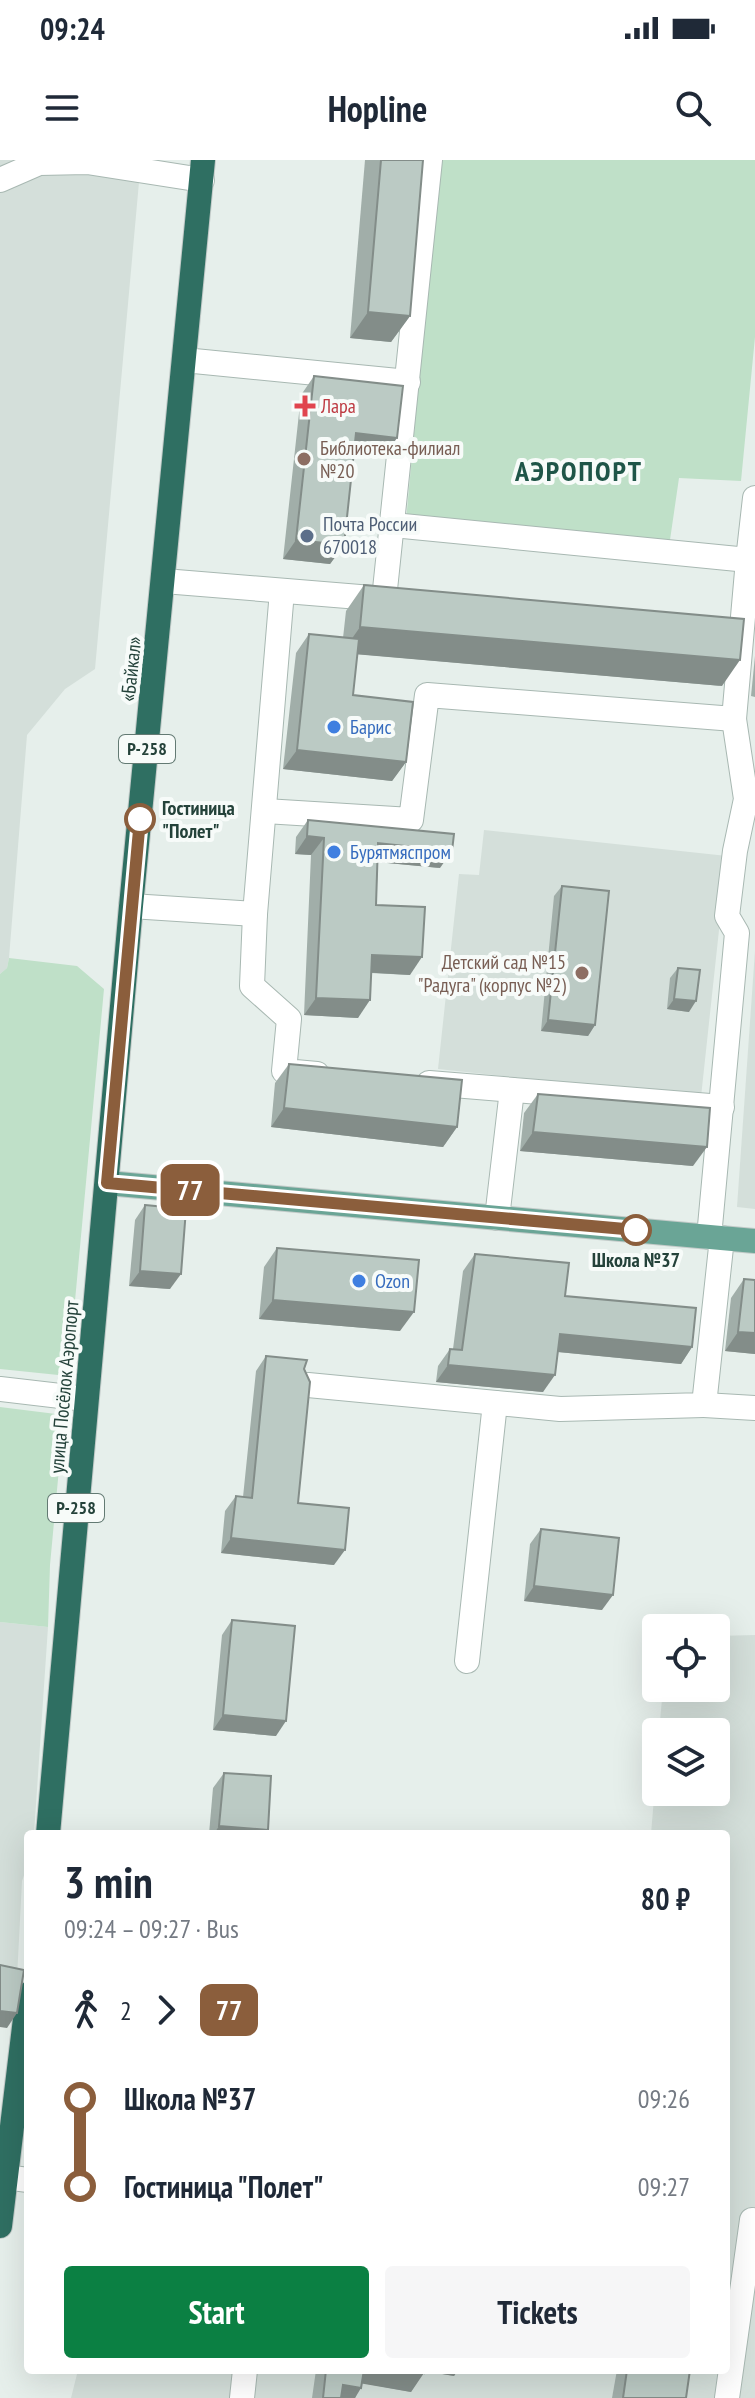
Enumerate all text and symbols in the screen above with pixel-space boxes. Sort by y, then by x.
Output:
text: 09:24 [40,9,105,48]
text: Hopline [328,85,427,132]
icon: menu [40,86,84,130]
icon: search [671,86,715,130]
place label: Лара [320,393,356,419]
marker: Лара [296,397,314,415]
place label: Библиотека-филиал №20 [320,435,460,484]
marker: Библиотека-филиал №20 [295,450,313,468]
district label: АЭРОПОРТ [514,452,643,489]
place label: Почта России 670018 [323,511,417,560]
marker: Почта России 670018 [298,527,316,545]
street label: «Байкал» [115,635,147,703]
place label: Барис [350,714,392,740]
marker: Барис [325,718,343,736]
road number: Р-258 [119,735,175,763]
place label: Гостиница "Полет" [162,795,235,844]
marker: Гостиница "Полет" [125,804,155,834]
place label: Бурятмяспром [350,839,451,865]
marker: Бурятмяспром [325,843,343,861]
place label: Детский сад №15 "Радуга" (корпус №2) [418,949,566,998]
marker: Детский сад №15 "Радуга" (корпус №2) [573,964,591,982]
line badge: 77 [154,1164,226,1216]
text: 77 [177,1171,203,1208]
marker: Школа №37 [621,1215,651,1245]
place label: Школа №37 [592,1247,680,1273]
place label: Ozon [375,1268,410,1294]
marker: Ozon [350,1272,368,1290]
street label: улица Посёлок Аэропорт [43,1299,85,1475]
road number: Р-258 [48,1494,104,1522]
map controls [642,1614,730,1806]
button: locate [642,1614,730,1702]
button: layers [642,1718,730,1806]
text: 3 min [64,1853,153,1910]
text: 80 ₽ [641,1879,690,1918]
text: 09:24 – 09:27 · Bus [64,1912,239,1945]
icon: walk [64,1988,108,2032]
icon: forward [144,1988,188,2032]
text: 77 [216,1991,242,2028]
text: 2 [120,1994,132,2027]
text: Школа №37 [124,2079,256,2118]
text: 09:26 [638,2082,690,2115]
text: Гостиница "Полет" [124,2167,324,2206]
text: 09:27 [638,2170,690,2203]
button: Start [64,2266,369,2358]
button: Tickets [385,2266,690,2358]

